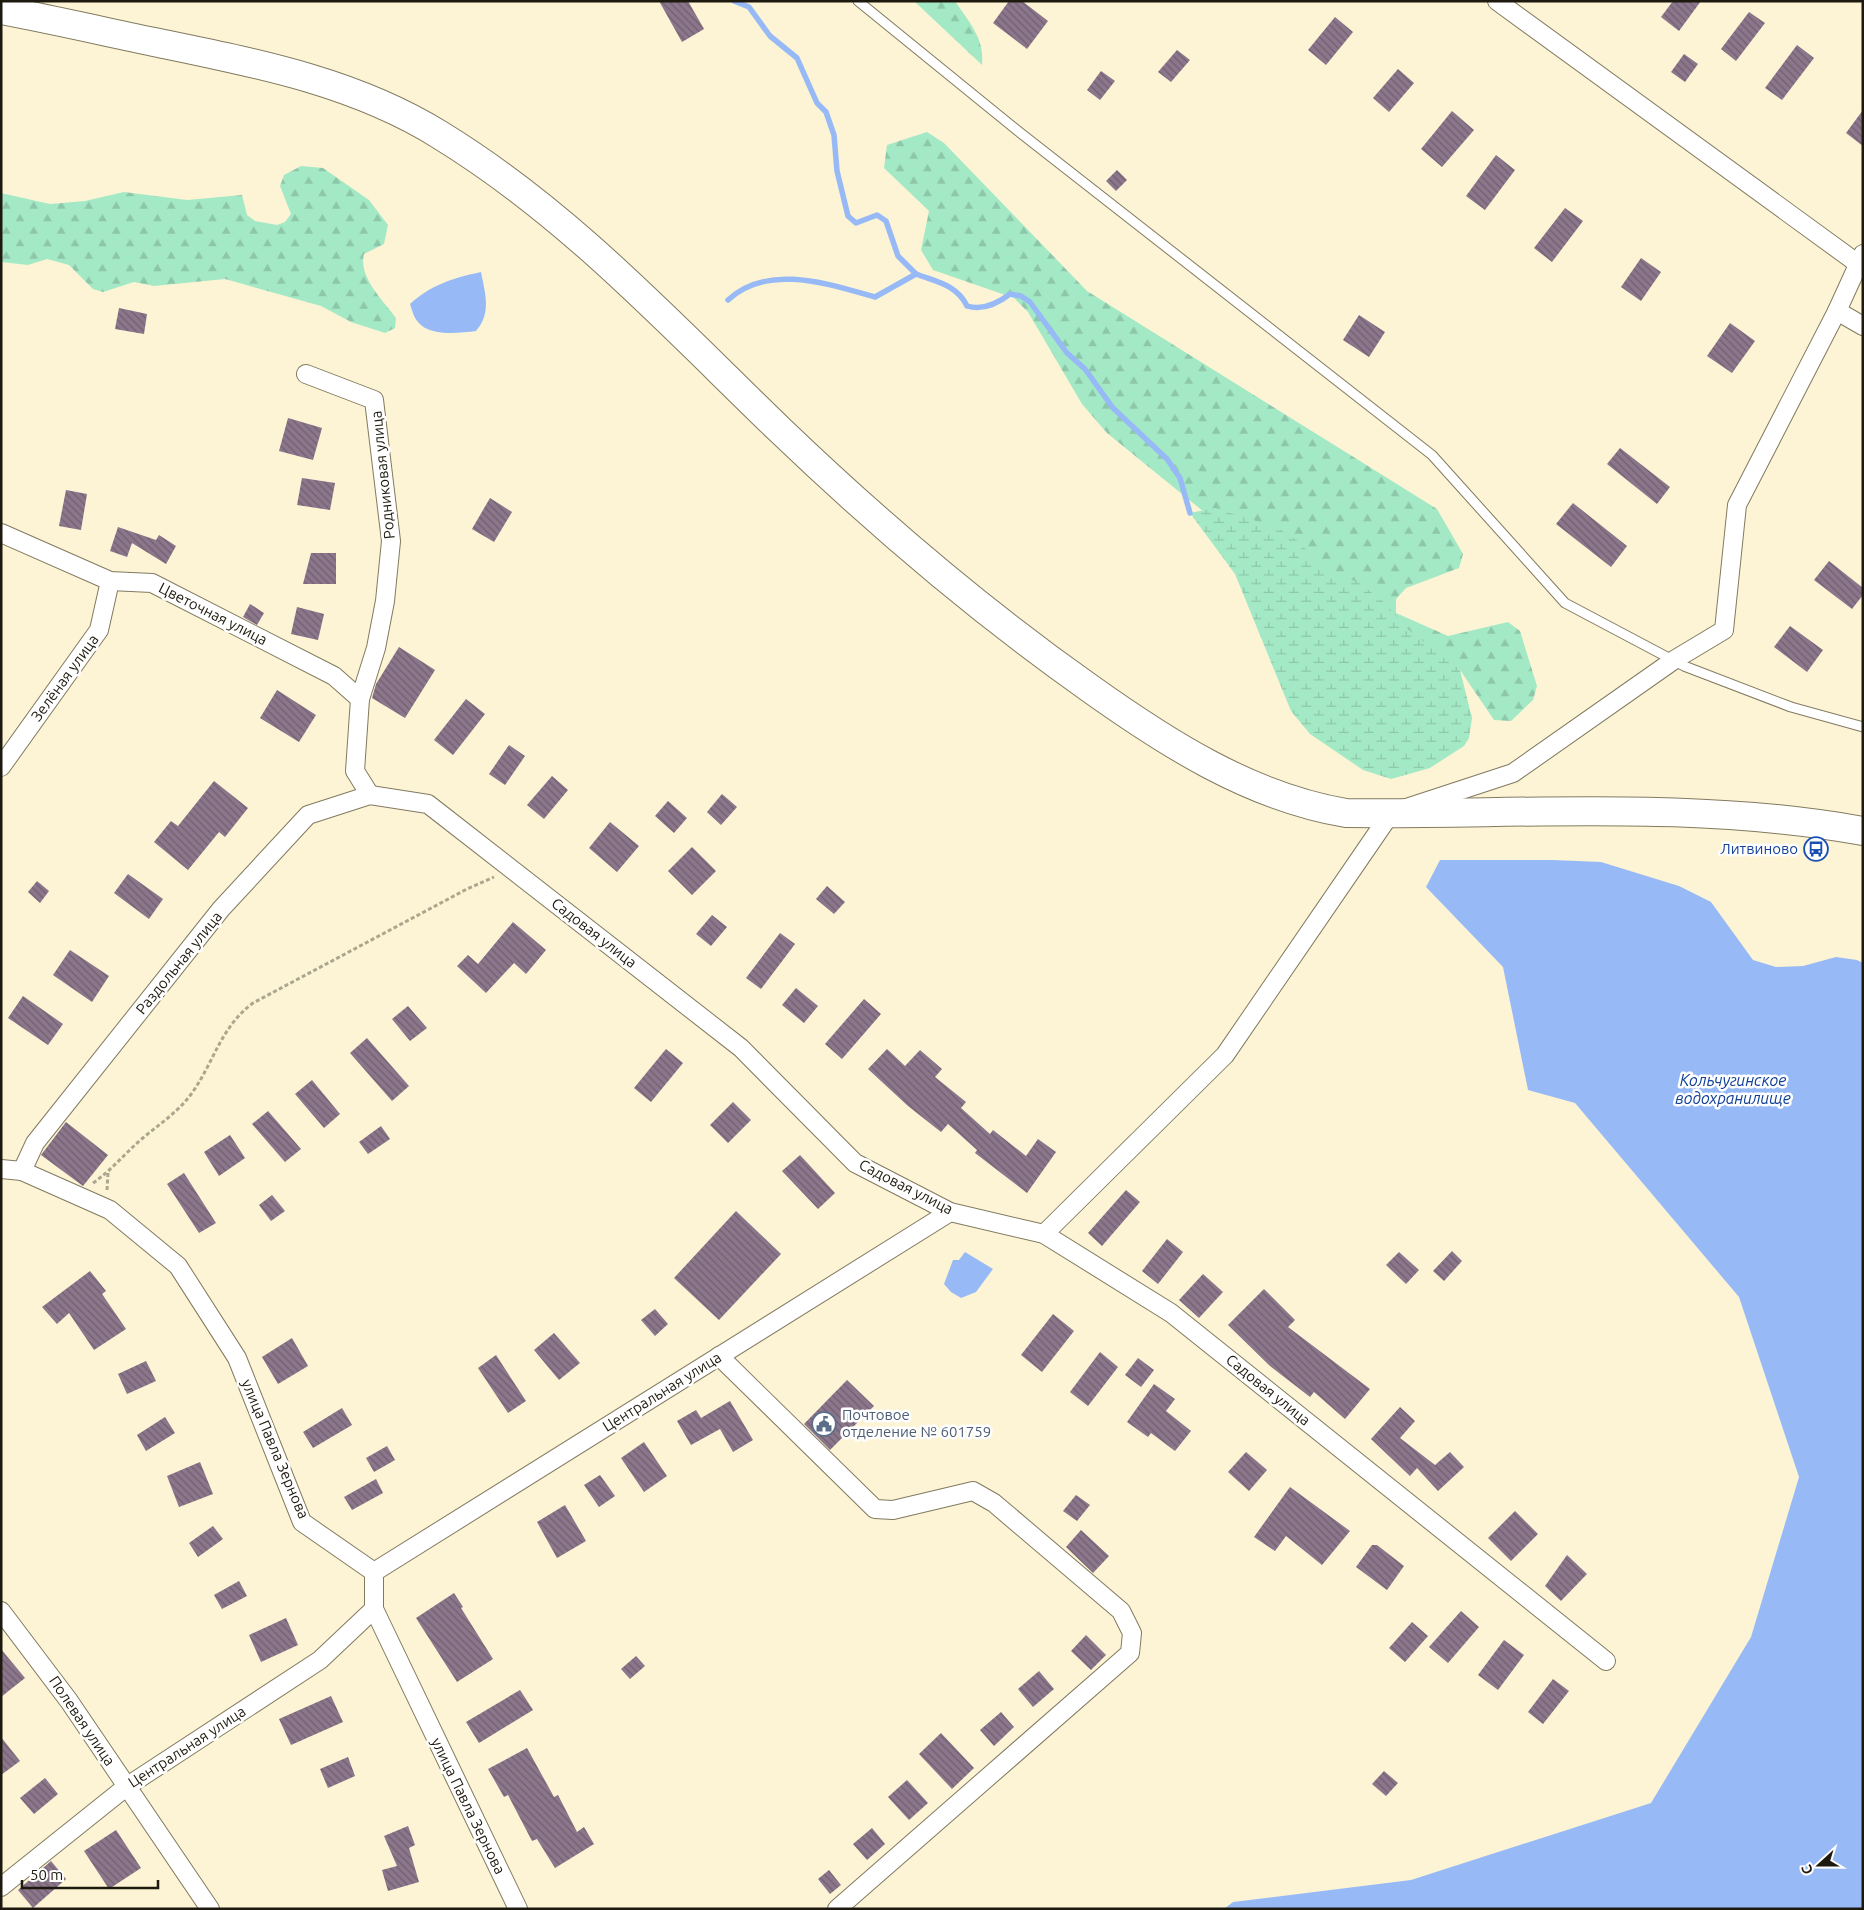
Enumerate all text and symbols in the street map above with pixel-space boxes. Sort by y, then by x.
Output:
street label: Родниковая улица [367,410,398,540]
street label: Цветочная улица [156,579,270,648]
street label: Зелёная улица [28,631,102,724]
bus stop icon: Литвиново [1803,836,1829,862]
place label: Литвиново [1720,840,1798,857]
street label: Садовая улица [548,894,640,971]
street label: Раздольная улица [132,908,225,1017]
water label: Кольчугинское водохранилище [1675,1071,1791,1107]
street label: Садовая улица [856,1156,956,1218]
street label: Центральная улица [599,1348,724,1435]
street label: Садовая улица [1223,1351,1314,1429]
street label: улица Павла Зернова [238,1377,313,1521]
place label: Почтовое отделение № 601759 [842,1406,991,1440]
public building icon: Почтовое отделение № 601759 [811,1411,837,1437]
street label: Полевая улица [46,1673,119,1769]
street label: Центральная улица [125,1702,249,1791]
street label: улица Павла Зернова [428,1735,509,1877]
north arrow [1794,1840,1844,1890]
scale bar [22,1858,159,1890]
text: С [1798,1863,1816,1877]
text: 50 m [30,1866,63,1883]

